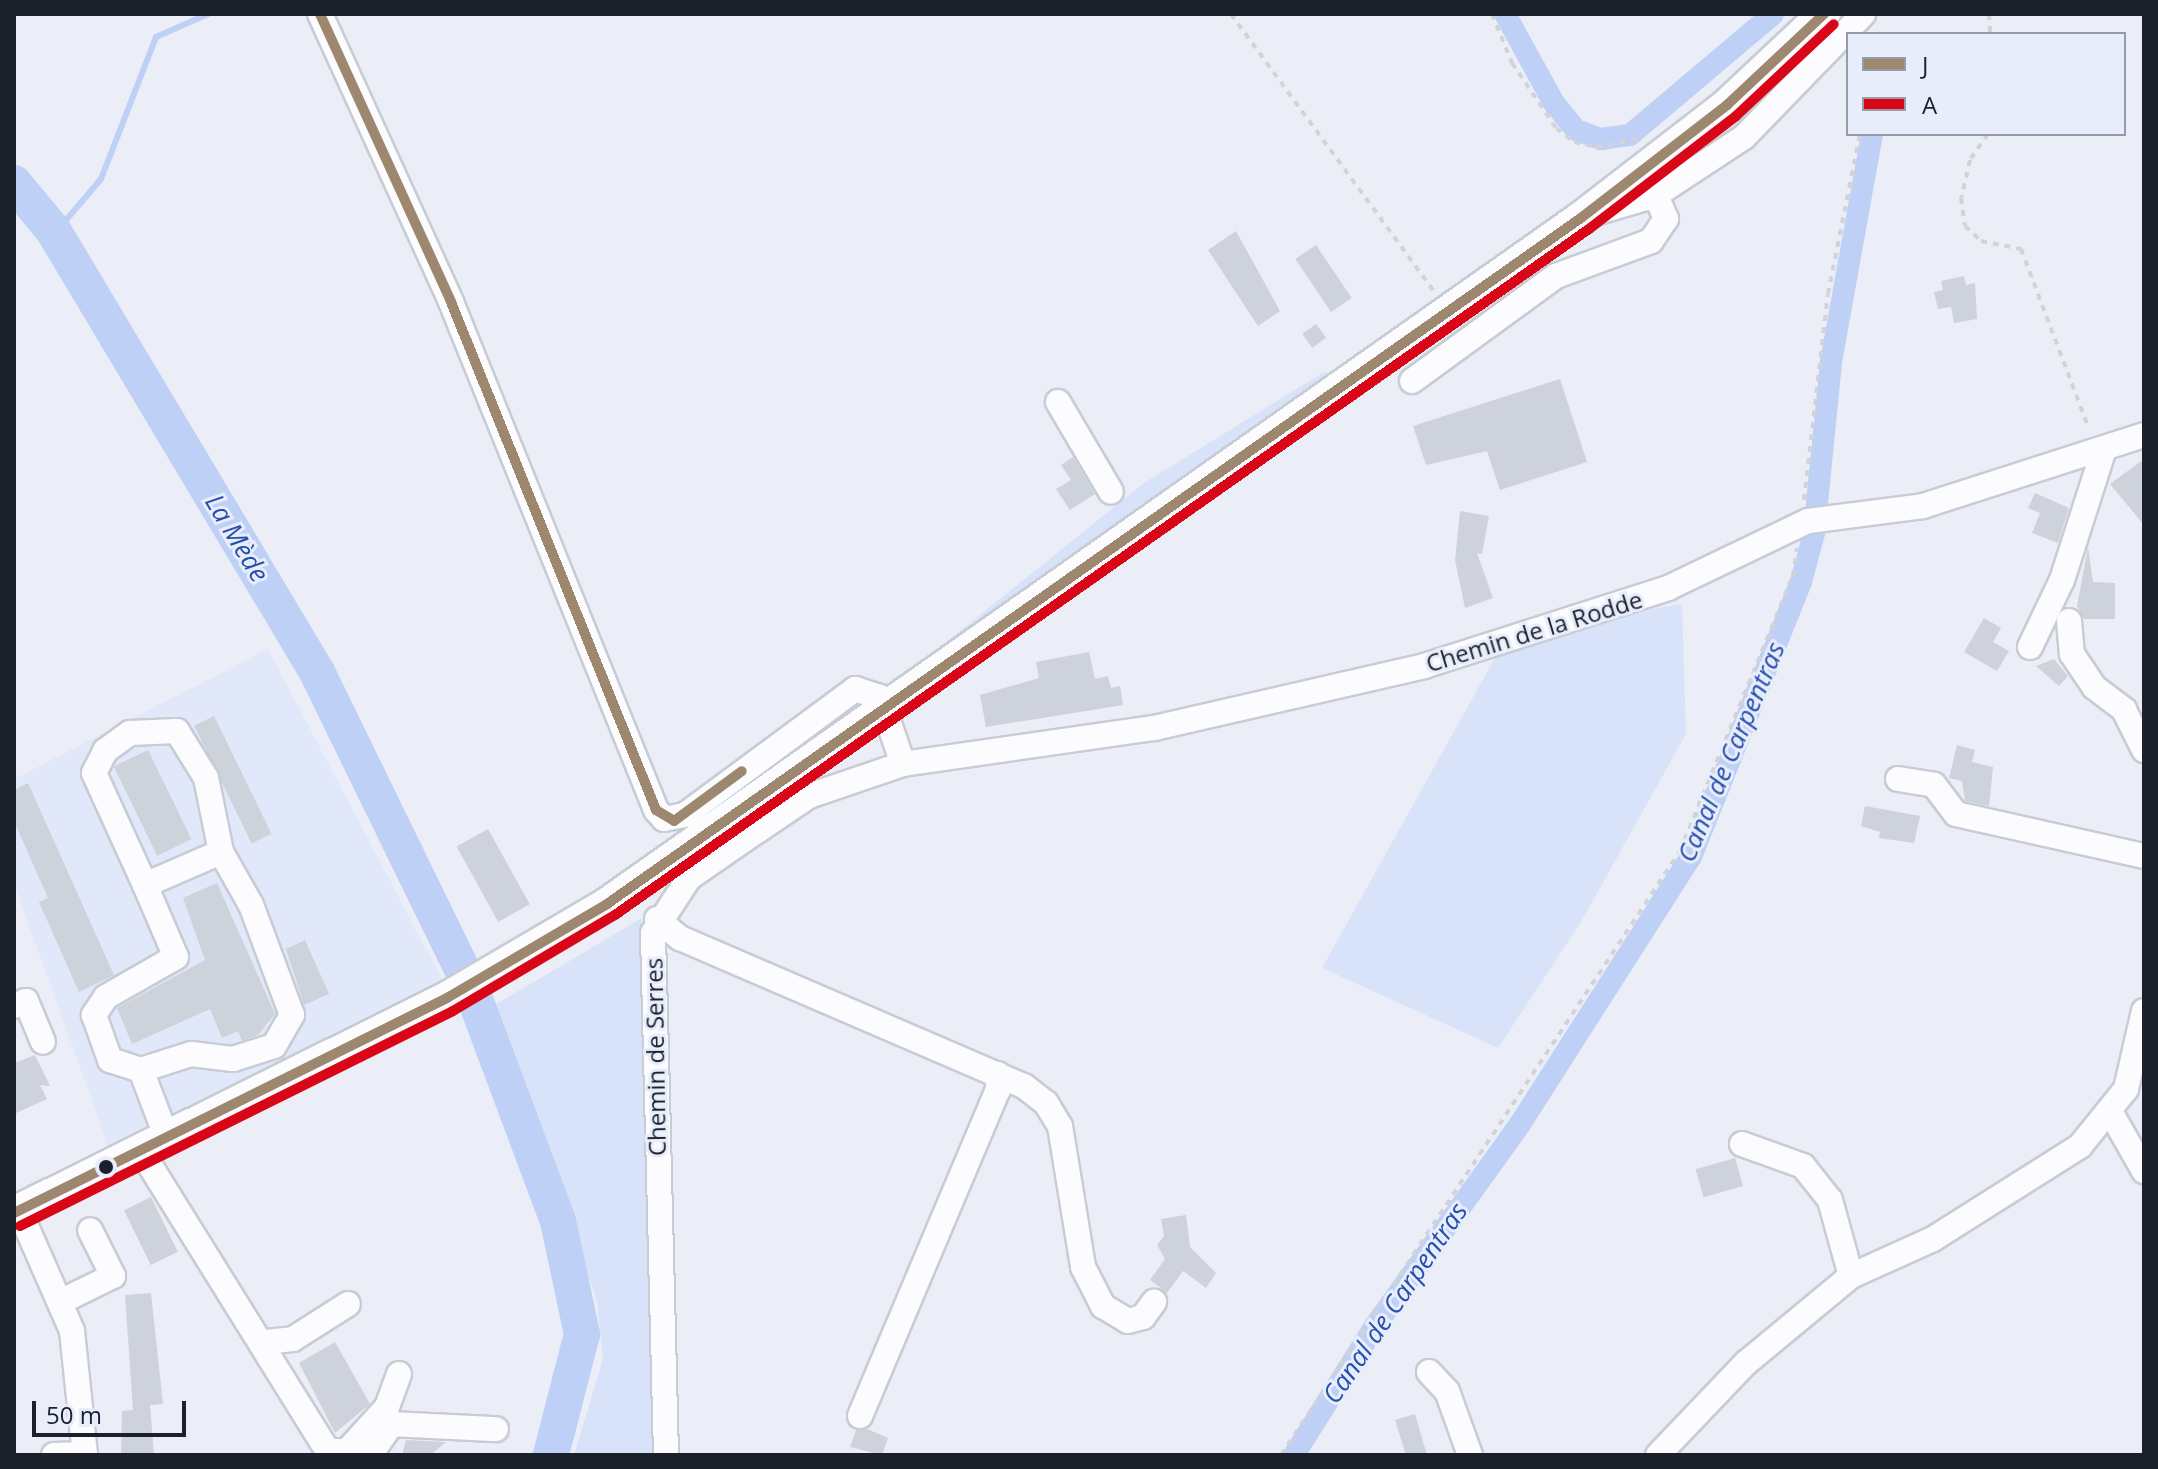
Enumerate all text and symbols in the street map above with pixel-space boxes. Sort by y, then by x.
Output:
legend [1846,32,2126,136]
text: J [1922,48,1928,81]
text: A [1922,88,1937,121]
water label: La Mède [199,489,275,587]
street label: Chemin de la Rodde [1422,584,1646,678]
water label: Canal de Carpentras [1671,637,1791,867]
street label: Chemin de Serres [639,958,671,1156]
unlabelled marker [98,1159,114,1175]
water label: Canal de Carpentras [1316,1197,1474,1409]
scale bar [36,1385,190,1435]
text: 50 m [46,1398,102,1431]

